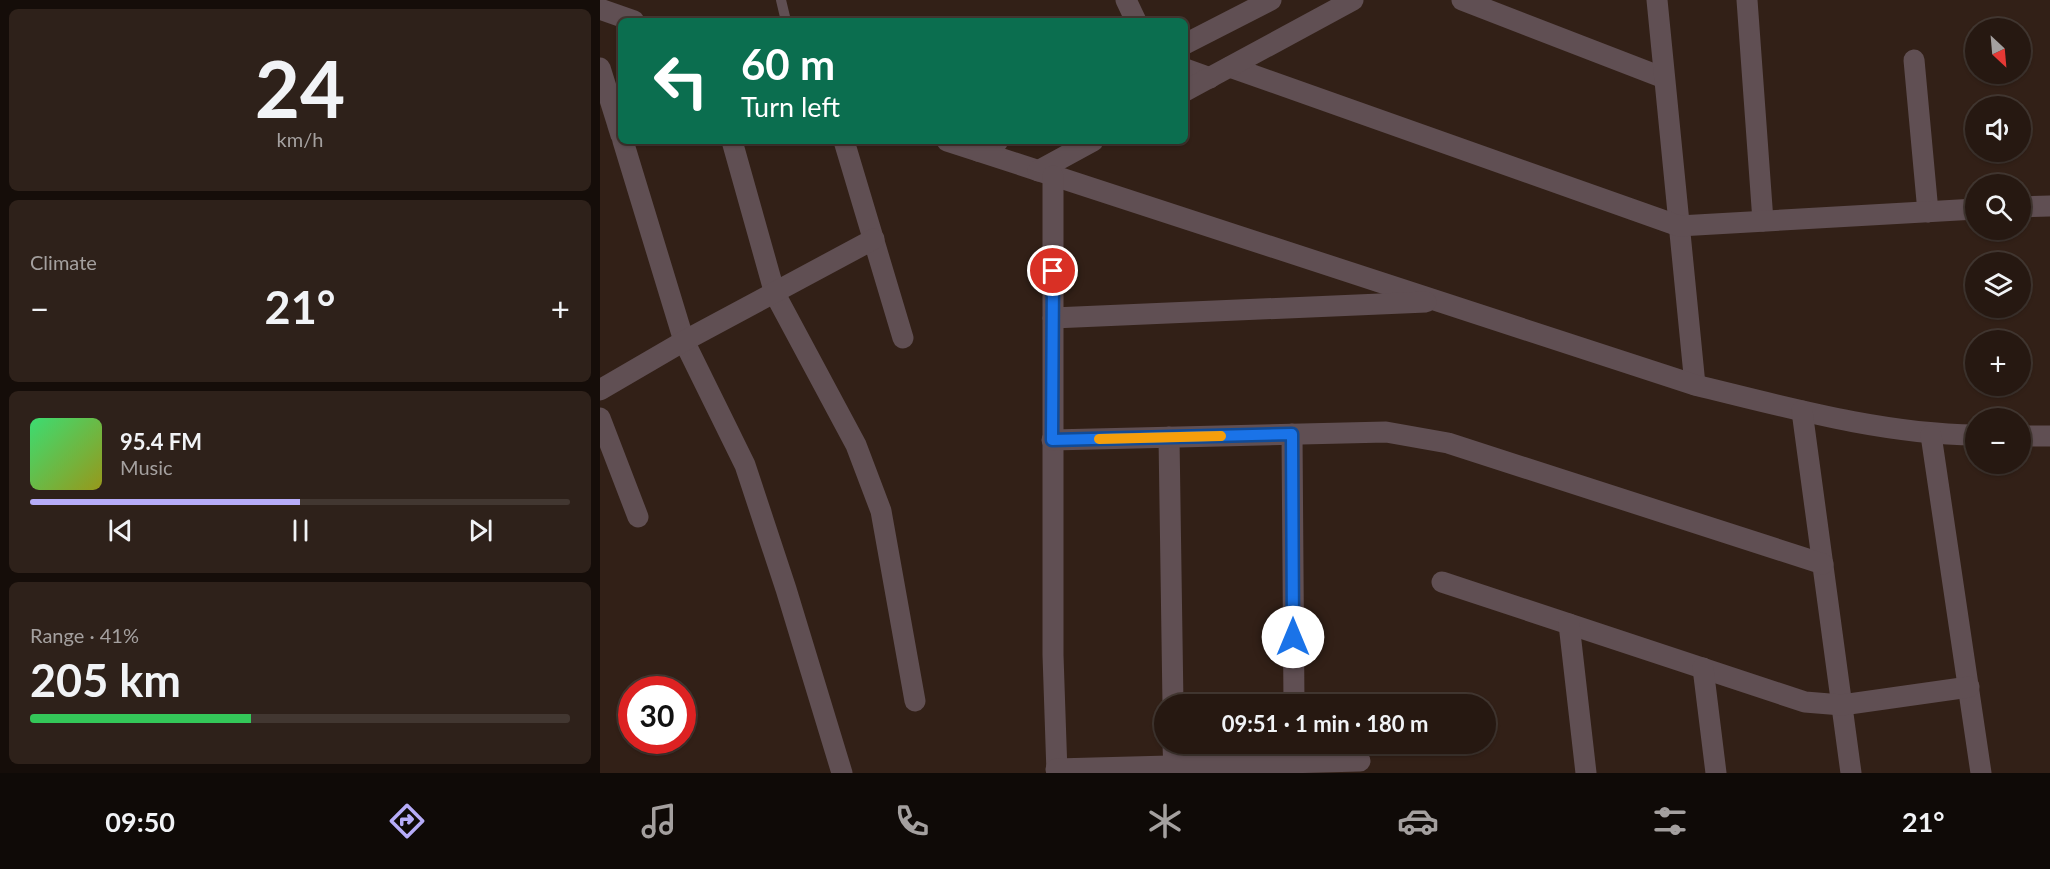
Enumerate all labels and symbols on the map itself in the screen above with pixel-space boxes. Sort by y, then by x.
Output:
north arrow [1965,18,2031,84]
pin [1027,245,1078,296]
position arrow [1261,605,1325,669]
speed limit sign: 30 [618,676,696,754]

